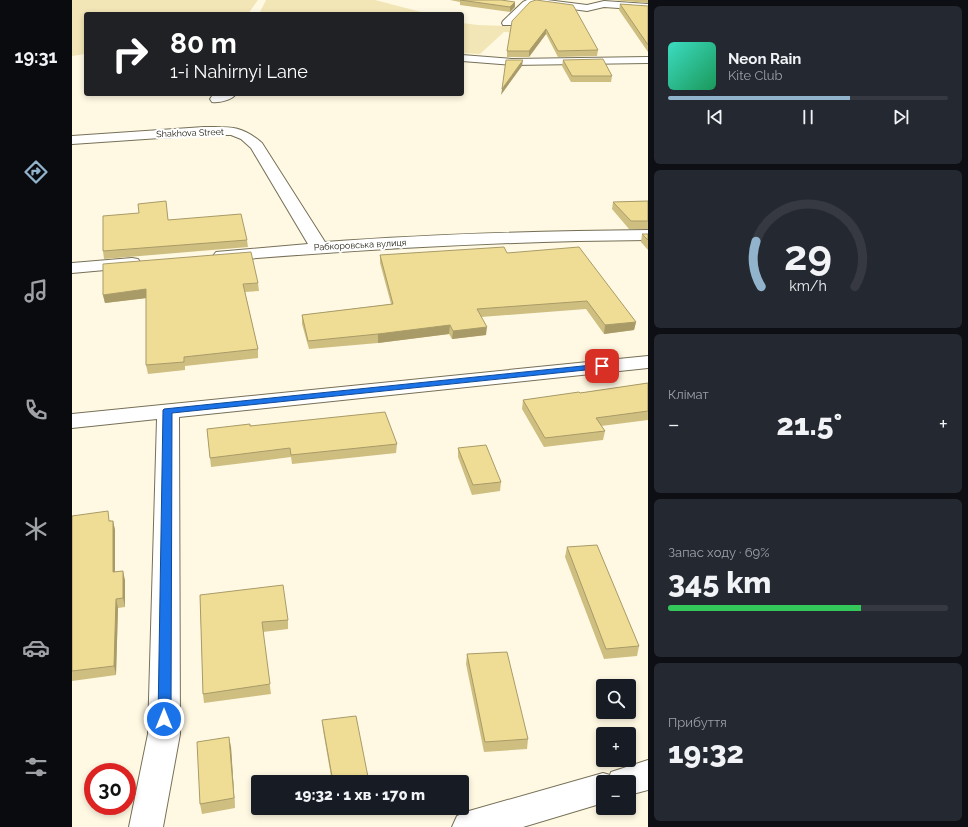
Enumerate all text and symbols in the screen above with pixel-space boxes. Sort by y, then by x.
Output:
text: 80 m [170,27,237,60]
icon: right [104,28,156,80]
text: 19:31 [15,46,57,67]
text: Neon Rain [728,50,801,68]
text: 1-i Nahirnyi Lane [170,61,308,82]
text: Kite Club [728,68,783,83]
icon: previous [704,106,726,128]
icon: pause [797,106,819,128]
icon: next [890,106,912,128]
street label: Shakhova Street [156,127,224,139]
icon: directions [22,158,50,186]
text: 29 [784,231,832,280]
street label: Рабкоровська вулиця [313,238,407,252]
icon: music [22,277,50,305]
text: km/h [789,278,827,294]
pin [585,349,619,383]
icon: arrive [591,355,613,377]
text: Клімат [668,387,709,402]
icon: phone [22,396,50,424]
text: 21.5° [777,407,842,442]
text: − [668,411,680,437]
text: + [939,411,948,437]
icon: climate [22,515,50,543]
text: Запас ходу · 69% [668,545,769,560]
text: 345 km [668,565,771,600]
icon: car [22,634,50,662]
map controls [596,679,636,815]
button: search [596,679,636,719]
position arrow [143,698,185,740]
text: Прибуття [668,715,727,730]
button: + [596,727,636,767]
text: 19:32 [668,735,744,770]
icon: filters [22,753,50,781]
speed limit sign: 30 [84,763,136,815]
button: − [596,775,636,815]
text: 19:32 · 1 хв · 170 m [295,786,425,804]

